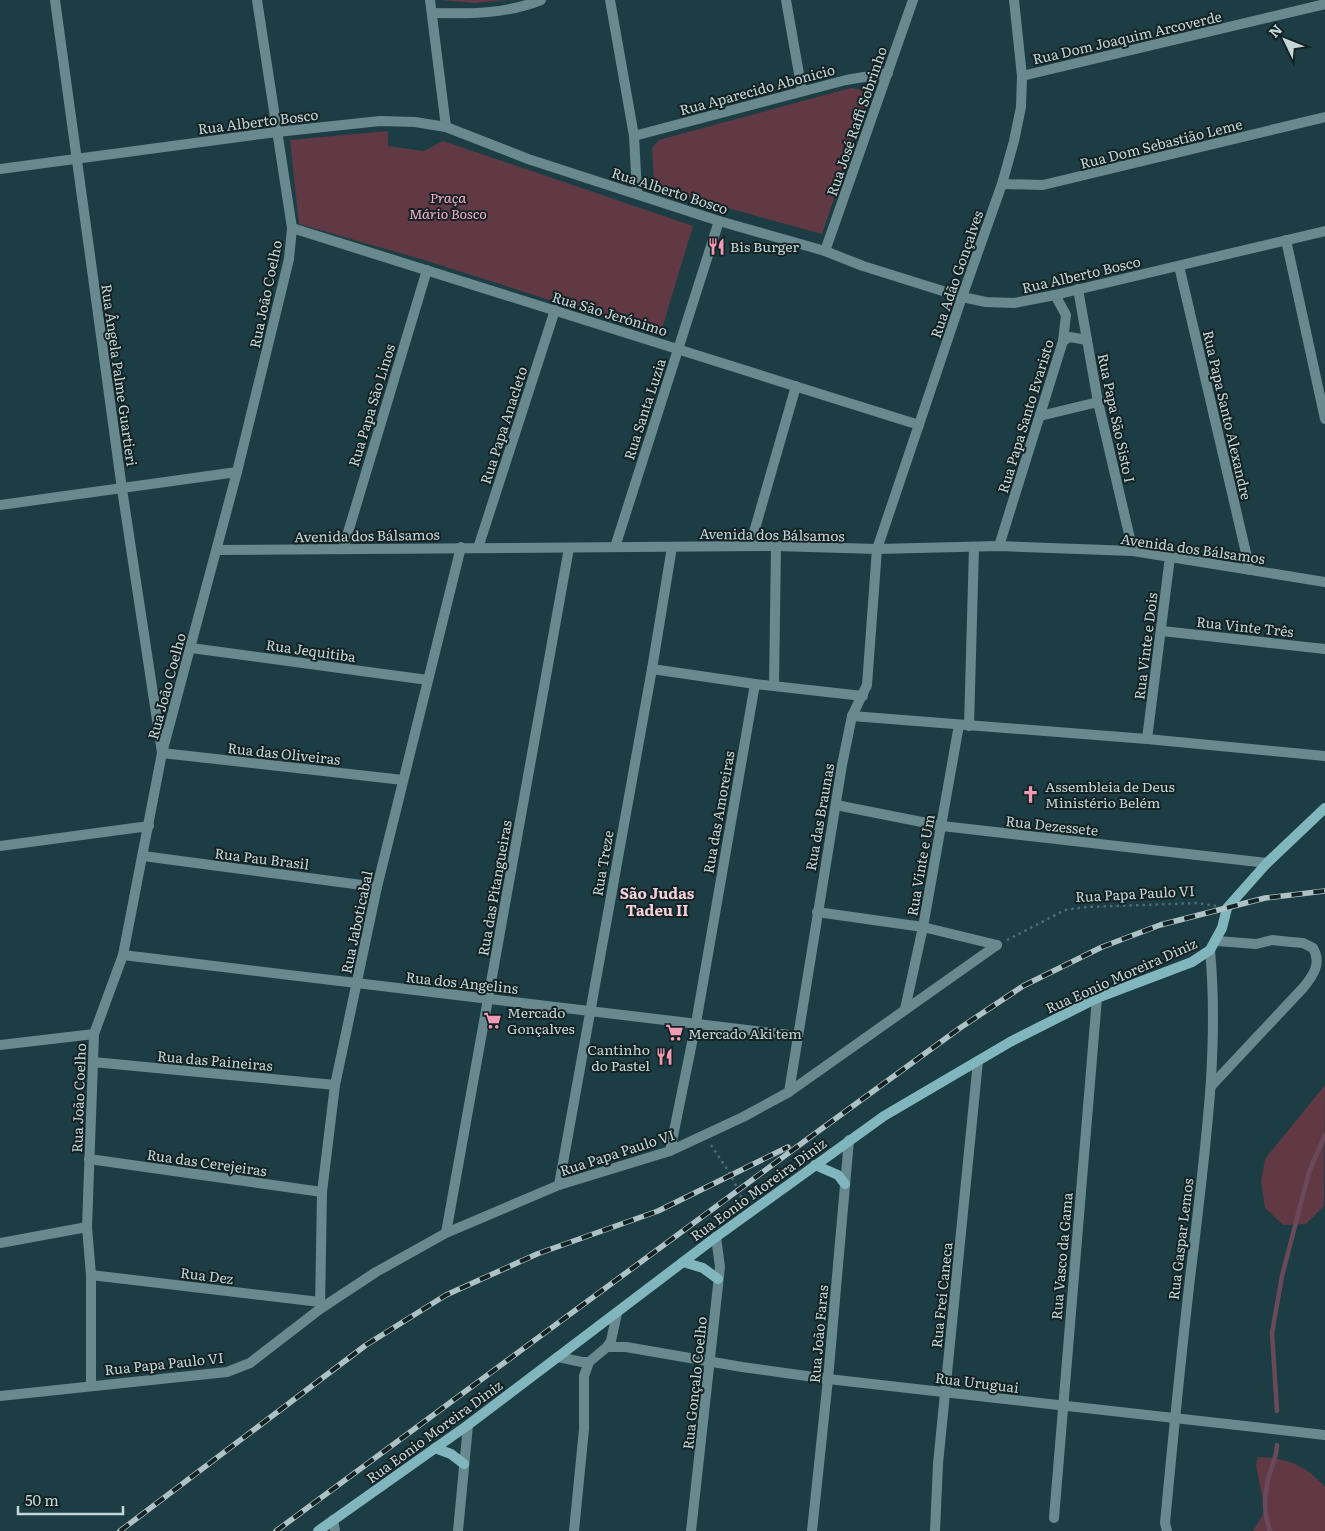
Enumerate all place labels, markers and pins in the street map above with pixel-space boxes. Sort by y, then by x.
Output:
restaurant icon: Bis Burger [706,236,726,256]
place label: Bis Burger [730,236,799,256]
place label: Assembleia de Deus Ministério Belém [1045,776,1175,812]
church icon: Assembleia de Deus Ministério Belém [1021,784,1041,804]
place label: Mercado Gonçalves [507,1002,575,1038]
supermarket icon: Mercado Gonçalves [483,1010,503,1030]
supermarket icon: Mercado Aki tem [664,1023,684,1043]
place label: Mercado Aki tem [688,1023,802,1043]
place label: Cantinho do Pastel [587,1039,650,1075]
restaurant icon: Cantinho do Pastel [654,1047,674,1067]

